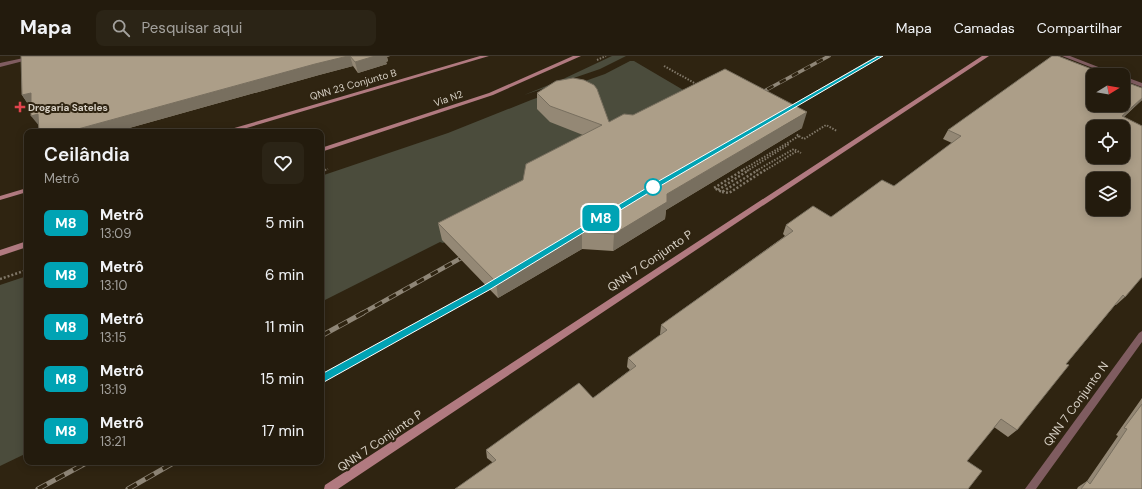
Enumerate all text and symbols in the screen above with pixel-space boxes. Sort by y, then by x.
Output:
search box [96,10,376,46]
text: Mapa [20,15,72,40]
icon: search [110,17,132,39]
text: Pesquisar aqui [142,18,242,38]
text: Mapa [896,19,932,37]
text: Camadas [954,19,1015,37]
text: Compartilhar [1037,19,1122,37]
street label: QNN 23 Conjunto B [308,66,398,103]
north arrow [1086,68,1130,112]
map controls [1086,68,1130,216]
street label: Via N2 [432,87,465,109]
place label: Drogaria Sateles [28,101,108,114]
marker: Drogaria Sateles [15,102,25,112]
button: locate [1086,120,1130,164]
text: Ceilândia [44,142,130,167]
button: heart [262,142,304,184]
text: Metrô [44,170,79,187]
button: layers [1086,172,1130,216]
unlabelled marker [644,178,662,196]
text: Metrô [100,205,144,225]
line badge: M8 [583,205,619,231]
text: M8 [590,209,612,227]
text: 5 min [265,213,304,233]
text: M8 [55,214,77,232]
text: 13:09 [100,225,131,242]
street label: QNN 7 Conjunto P [604,226,696,296]
text: Metrô [100,257,144,277]
text: 6 min [265,265,304,285]
text: M8 [55,266,77,284]
text: 13:10 [100,277,127,294]
text: Metrô [100,309,144,329]
text: 11 min [265,317,304,337]
text: M8 [55,318,77,336]
text: 13:15 [100,329,126,346]
street label: QNN 7 Conjunto N [1040,358,1112,450]
text: Metrô [100,361,144,381]
text: 15 min [261,369,304,389]
text: M8 [55,370,77,388]
text: 13:19 [100,381,127,398]
street label: QNN 7 Conjunto P [334,406,426,476]
text: Metrô [100,413,144,433]
text: 17 min [262,421,304,441]
text: M8 [55,422,77,440]
text: 13:21 [100,433,126,450]

